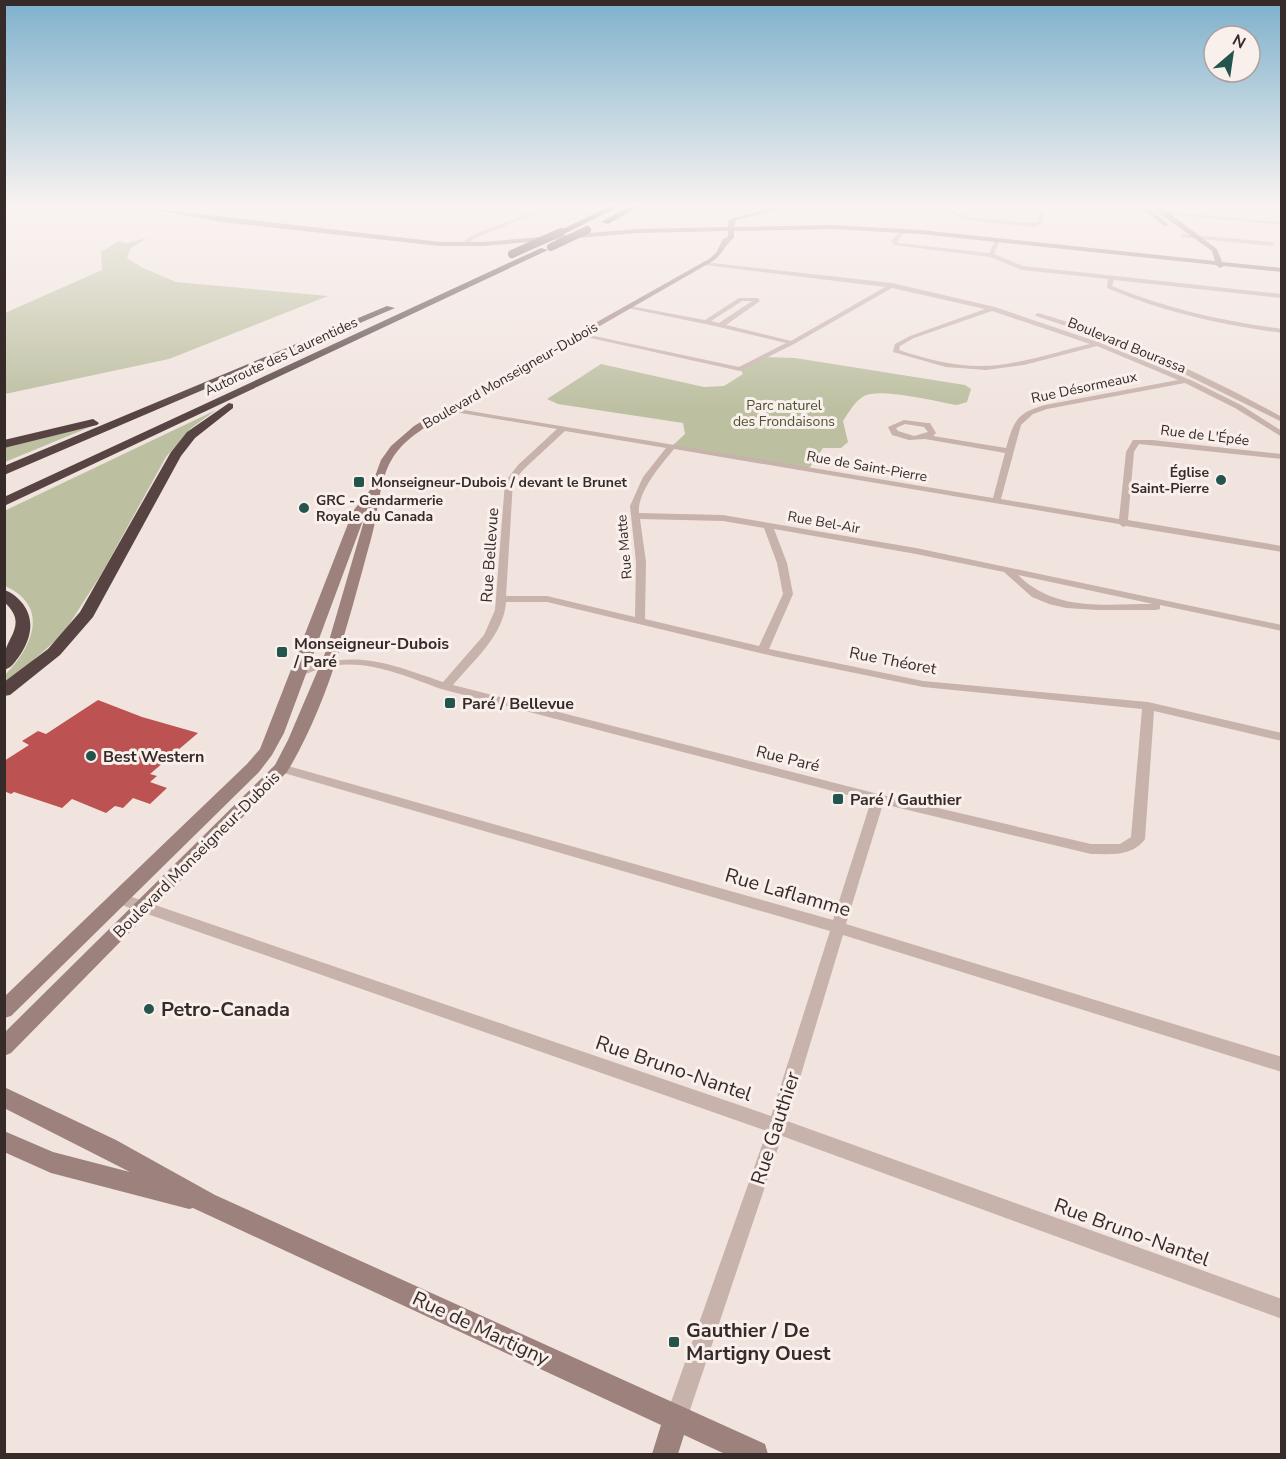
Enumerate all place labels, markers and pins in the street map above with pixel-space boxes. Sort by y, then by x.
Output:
place label: Église Saint-Pierre [1131,463,1209,498]
place label: Monseigneur-Dubois / devant le Brunet [371,473,627,492]
marker: Église Saint-Pierre [1214,473,1228,487]
marker: Monseigneur-Dubois / devant le Brunet [352,475,366,489]
place label: GRC - Gendarmerie Royale du Canada [316,491,444,526]
marker: GRC - Gendarmerie Royale du Canada [297,501,311,515]
place label: Monseigneur-Dubois / Paré [293,633,449,673]
marker: Monseigneur-Dubois / Paré [275,645,289,659]
place label: Paré / Bellevue [462,693,574,715]
marker: Paré / Bellevue [443,696,457,710]
place label: Best Western [103,746,204,768]
marker: Best Western [84,749,98,763]
place label: Paré / Gauthier [850,789,962,811]
marker: Paré / Gauthier [831,792,845,806]
place label: Petro-Canada [161,996,290,1023]
marker: Petro-Canada [142,1002,156,1016]
place label: Gauthier / De Martigny Ouest [686,1317,831,1367]
marker: Gauthier / De Martigny Ouest [667,1335,681,1349]

